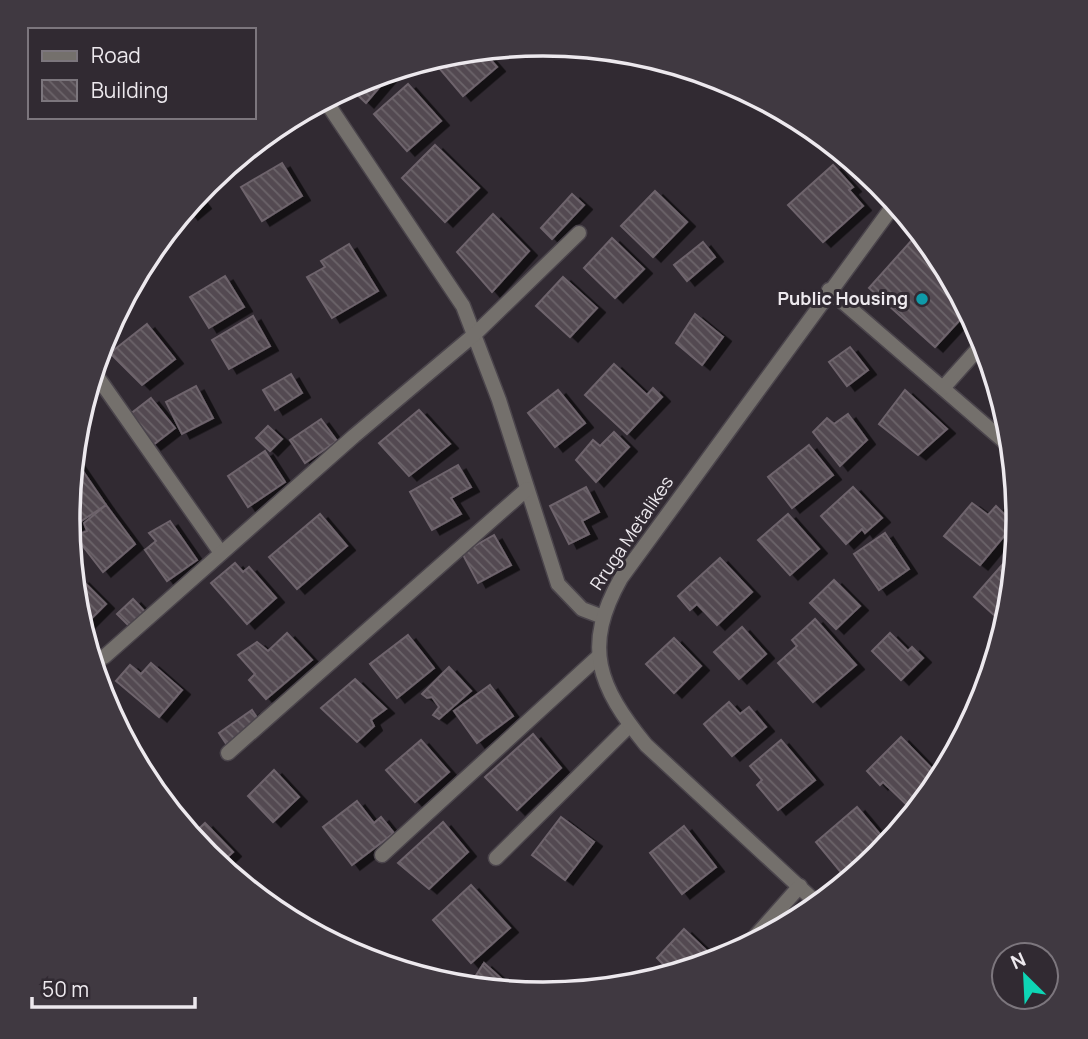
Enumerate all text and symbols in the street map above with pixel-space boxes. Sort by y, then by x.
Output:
legend [28,28,256,119]
text: Road [91,41,141,69]
text: Building [91,76,168,104]
place label: Public Housing [778,286,908,310]
marker: Public Housing [914,291,930,307]
street label: Rruga Metalikes [584,471,678,594]
north arrow [990,941,1060,1011]
text: N [1007,946,1030,975]
scale bar [32,965,194,1009]
text: 50 m [42,975,89,1003]

